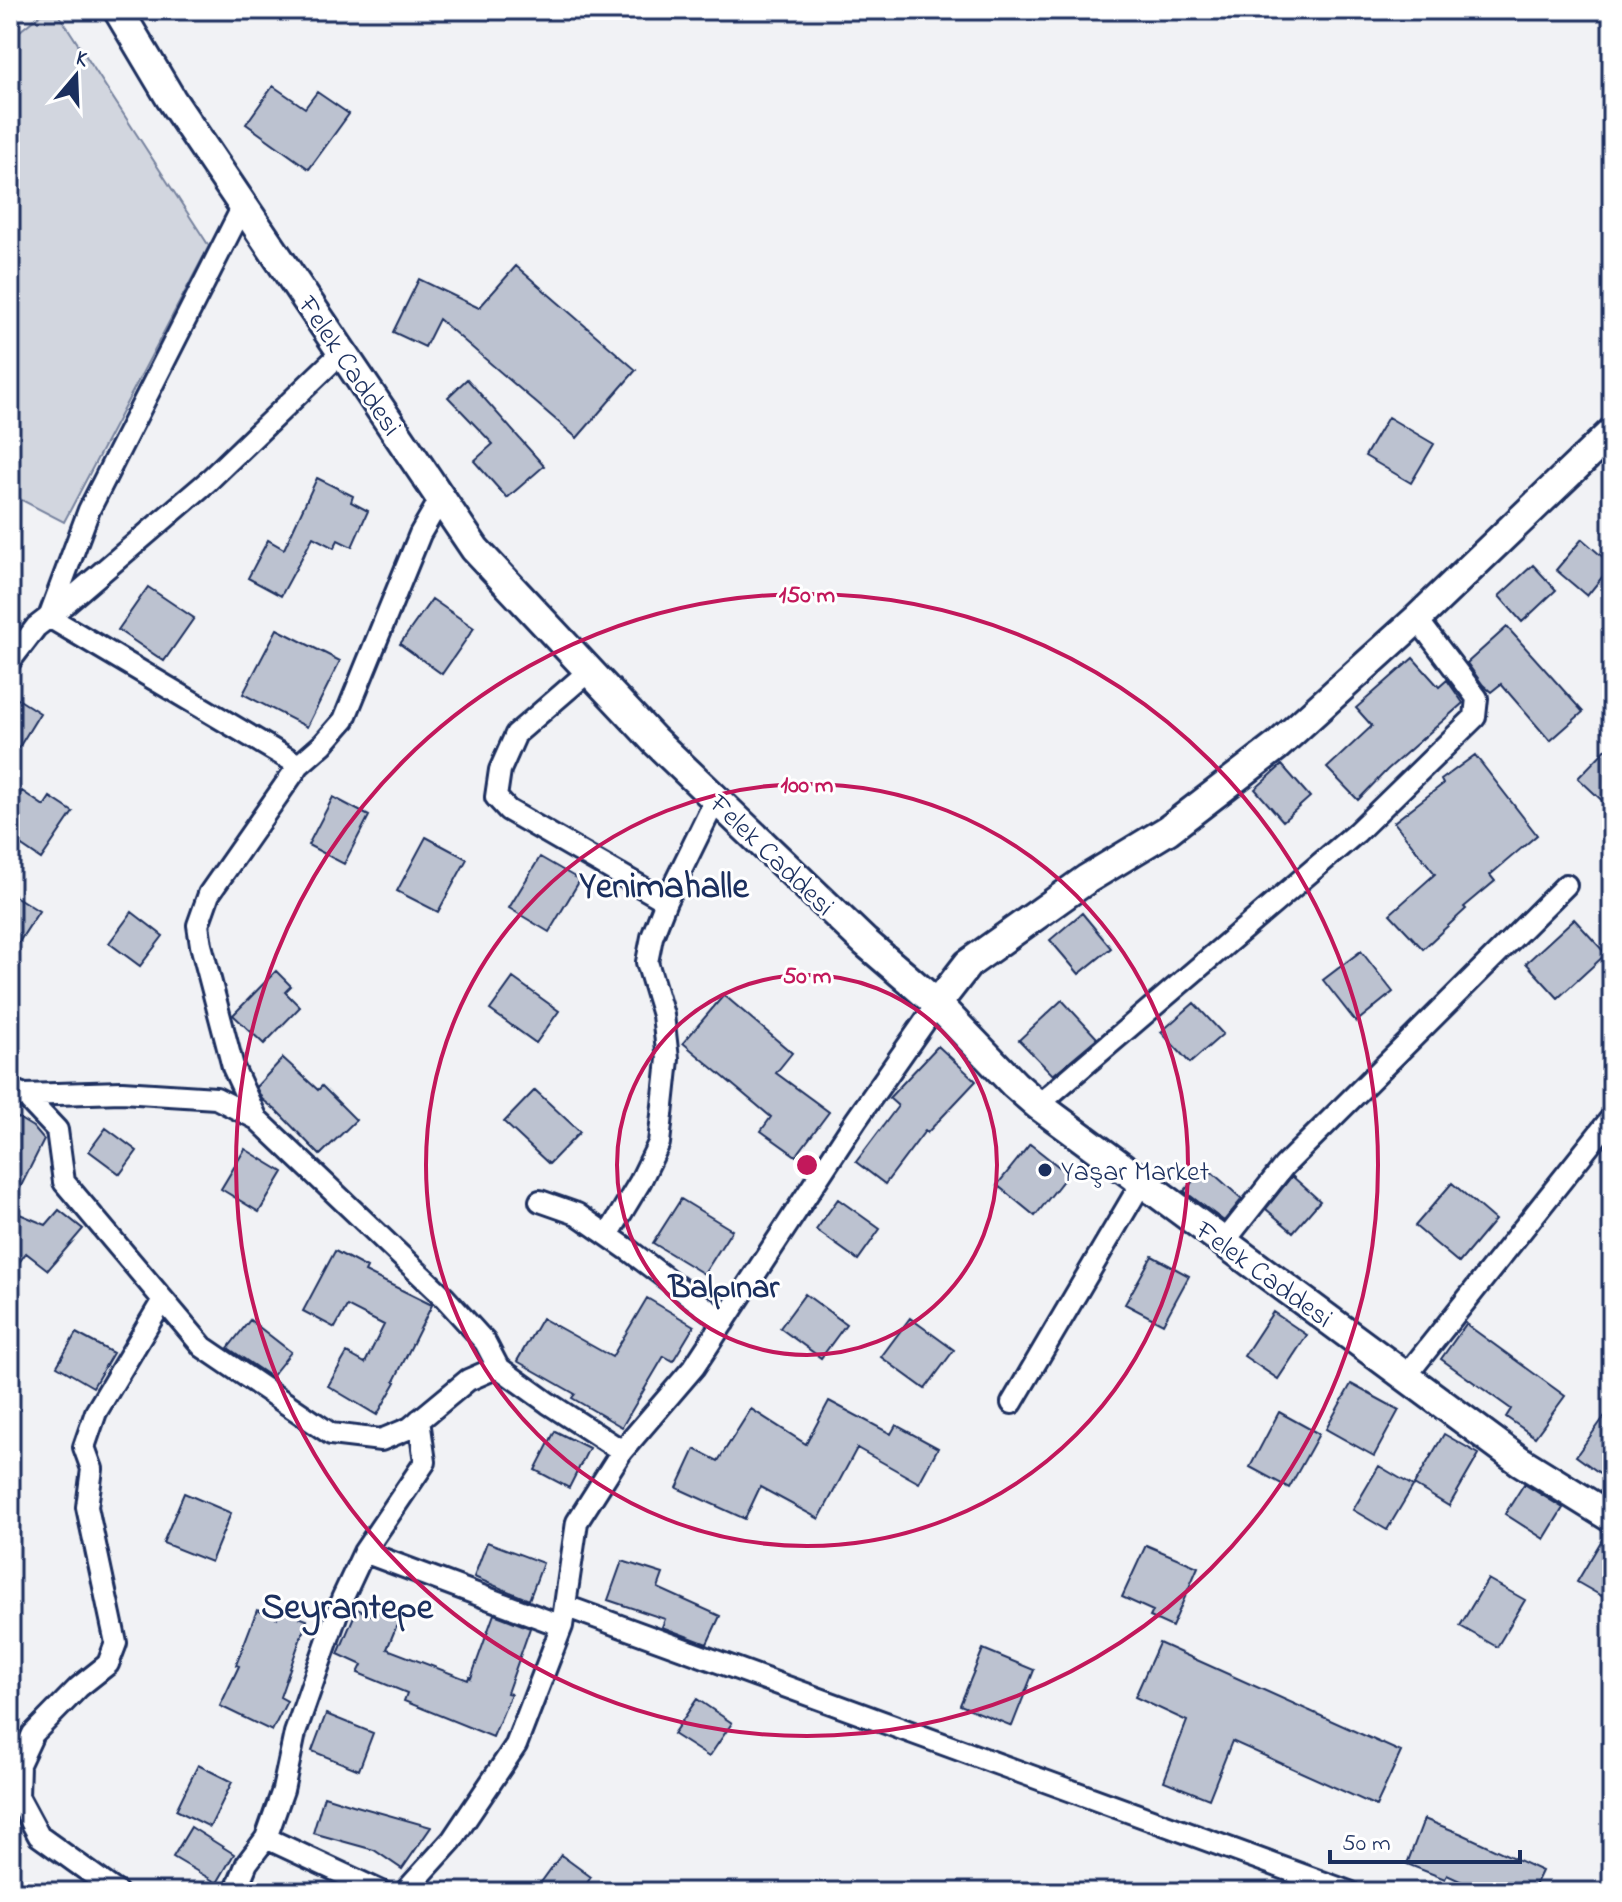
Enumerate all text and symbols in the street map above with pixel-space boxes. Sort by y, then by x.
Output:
north arrow [36,36,116,116]
text: K [71,43,93,77]
street label: Felek Caddesi [286,288,410,445]
text: 150 m [779,579,836,614]
text: 100 m [781,769,834,804]
street label: Felek Caddesi [698,785,843,927]
district label: Yenimahalle [578,862,749,915]
text: 50 m [783,960,832,995]
centre of rings [793,1151,821,1179]
place label: Yaşar Market [1061,1153,1209,1194]
marker: Yaşar Market [1036,1161,1054,1179]
street label: Felek Caddesi [1185,1211,1340,1340]
district label: Balpınar [667,1266,780,1313]
district label: Seyrantepe [261,1583,434,1636]
scale bar [1330,1814,1520,1864]
text: 50 m [1342,1827,1391,1862]

